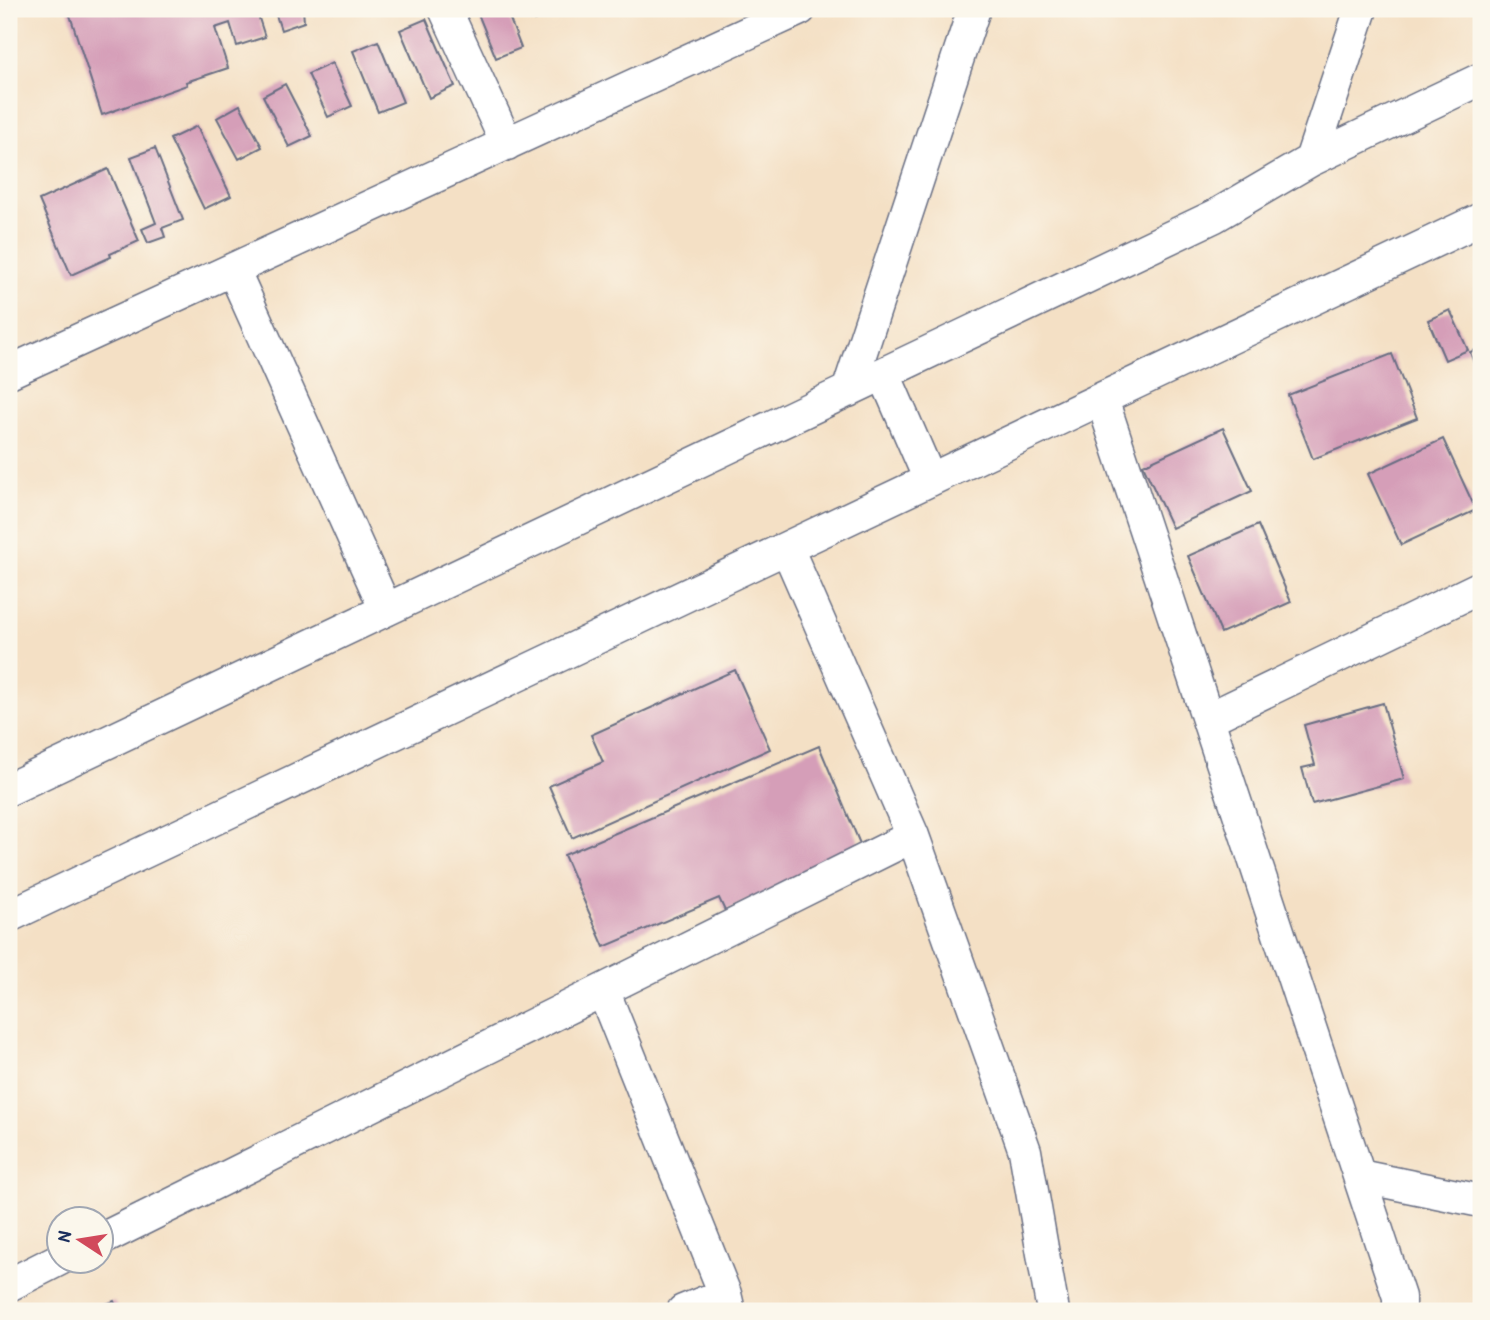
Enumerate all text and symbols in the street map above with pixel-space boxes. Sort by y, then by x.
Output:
north arrow [46,1204,116,1274]
text: N [50,1229,77,1244]

